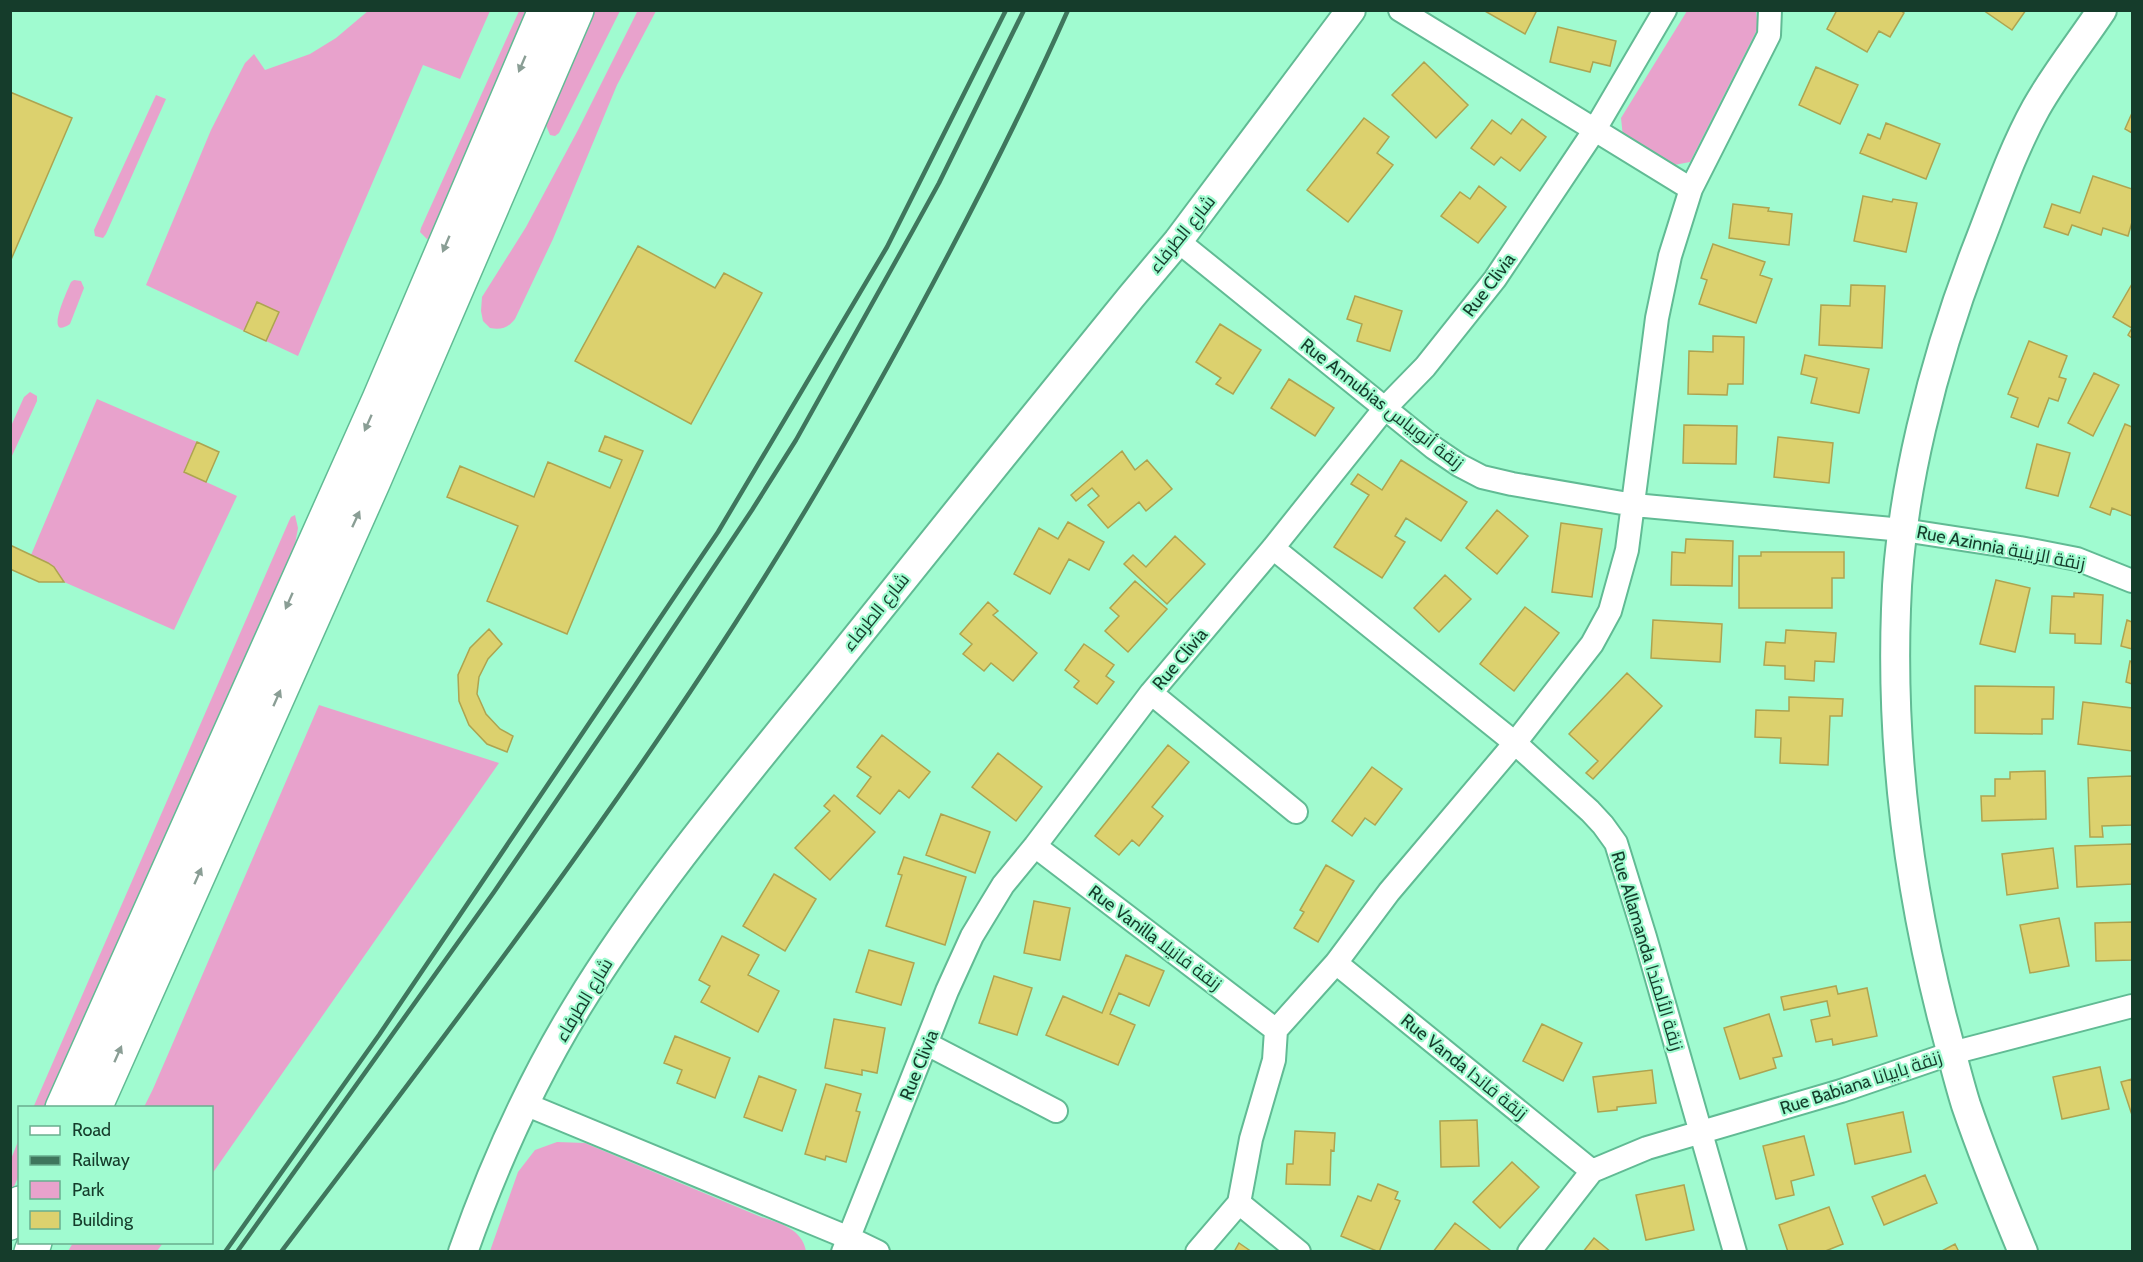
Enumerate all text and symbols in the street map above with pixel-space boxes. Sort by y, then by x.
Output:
one-way arrow [517,56,527,74]
street label: شارع الطرفاء [1144,191,1221,278]
one-way arrow [441,235,450,252]
street label: Rue Clivia [1458,249,1520,321]
street label: Rue Annubias زنقة أنوبياس [1296,334,1468,474]
one-way arrow [364,414,373,431]
one-way arrow [352,511,361,528]
street label: Rue Azinnia زنقة الزينية [1915,521,2087,575]
street label: شارع الطرفاء [838,569,915,656]
one-way arrow [284,592,294,610]
street label: Rue Clivia [1148,623,1212,694]
one-way arrow [272,689,281,706]
street label: Rue Allamanda زنقة الألمندا [1606,849,1688,1053]
one-way arrow [193,867,202,884]
street label: Rue Vanilla زنقة فانيلا [1084,881,1226,995]
street label: شارع الطرفاء [550,954,618,1046]
street label: Rue Vanda زنقة فاندا [1396,1009,1532,1125]
street label: Rue Clivia [895,1026,943,1103]
one-way arrow [114,1045,124,1063]
street label: Rue Babiana زنقة بابيانا [1777,1046,1945,1120]
legend [18,1106,213,1244]
text: Road [72,1119,111,1141]
text: Railway [72,1149,130,1171]
text: Park [72,1179,105,1201]
text: Building [72,1209,134,1231]

